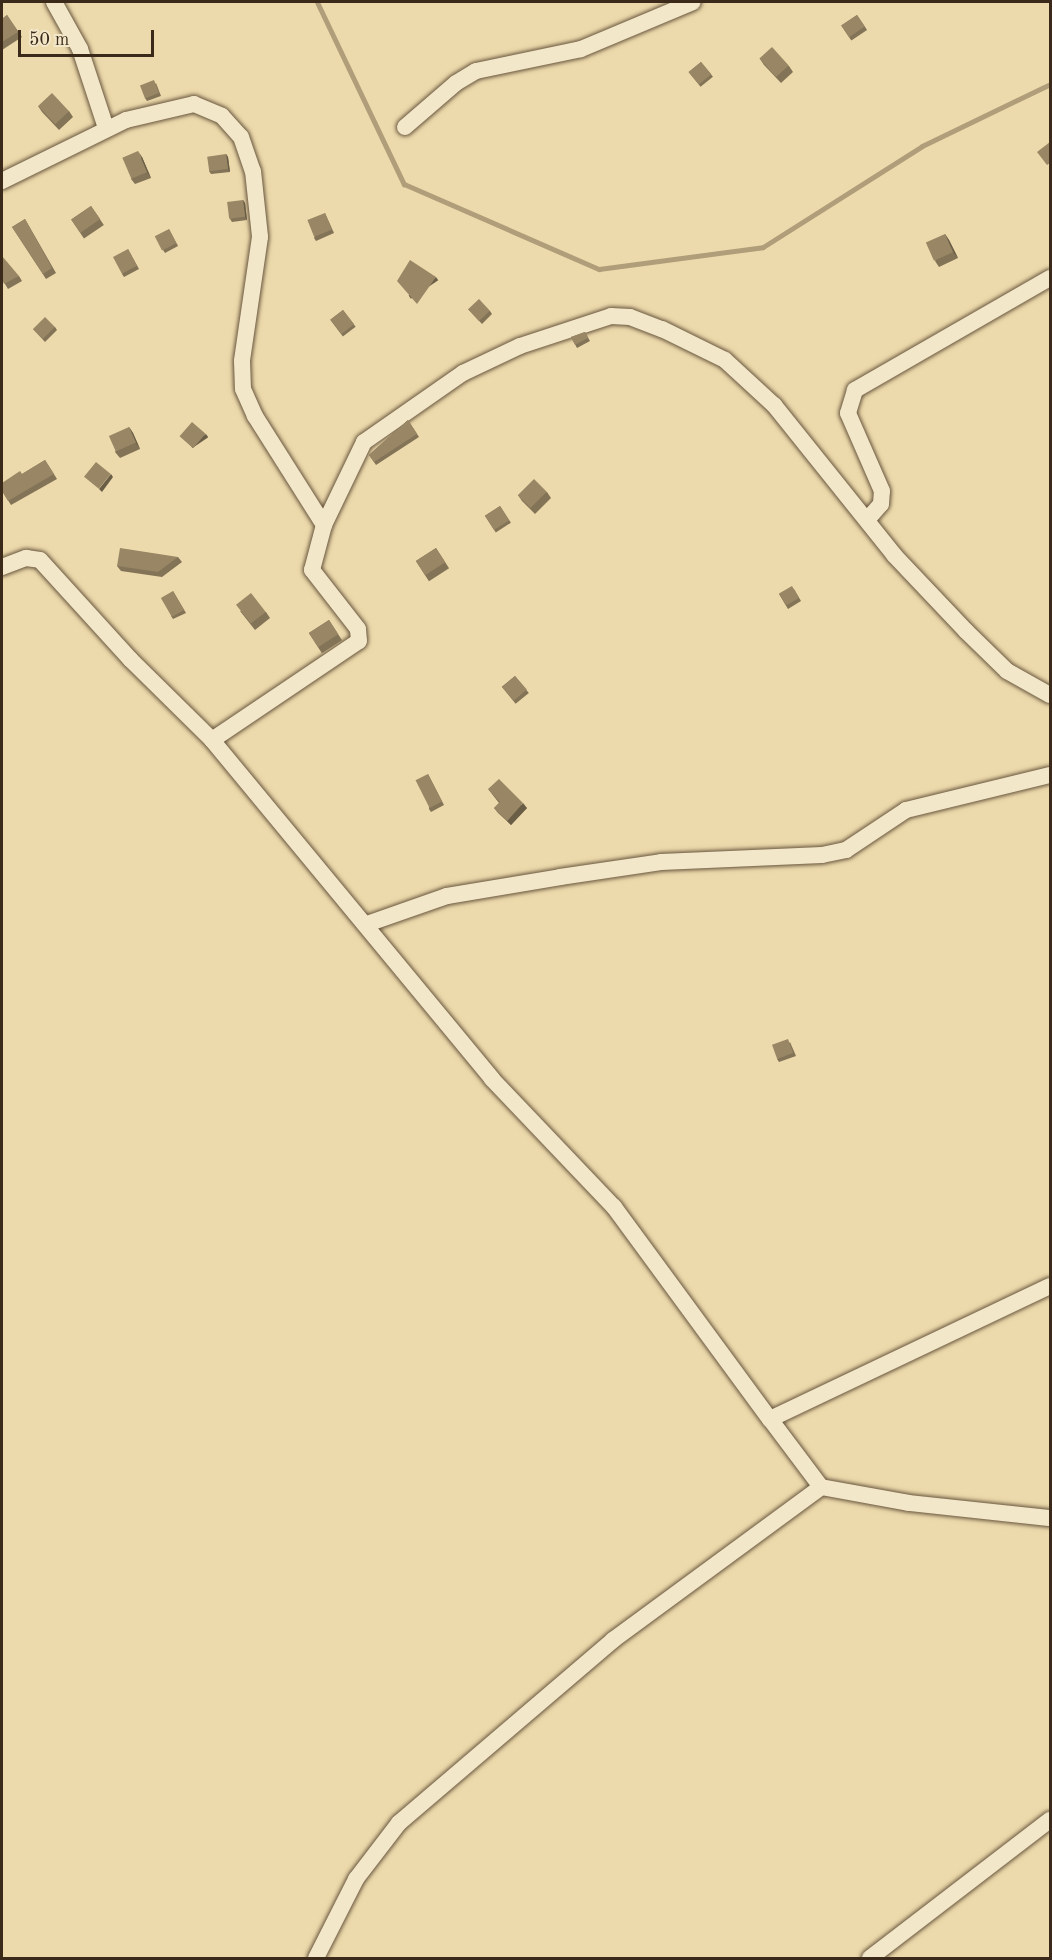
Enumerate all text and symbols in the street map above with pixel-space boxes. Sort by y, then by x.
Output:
scale bar [21,18,158,56]
text: 50 m [29,31,69,49]

